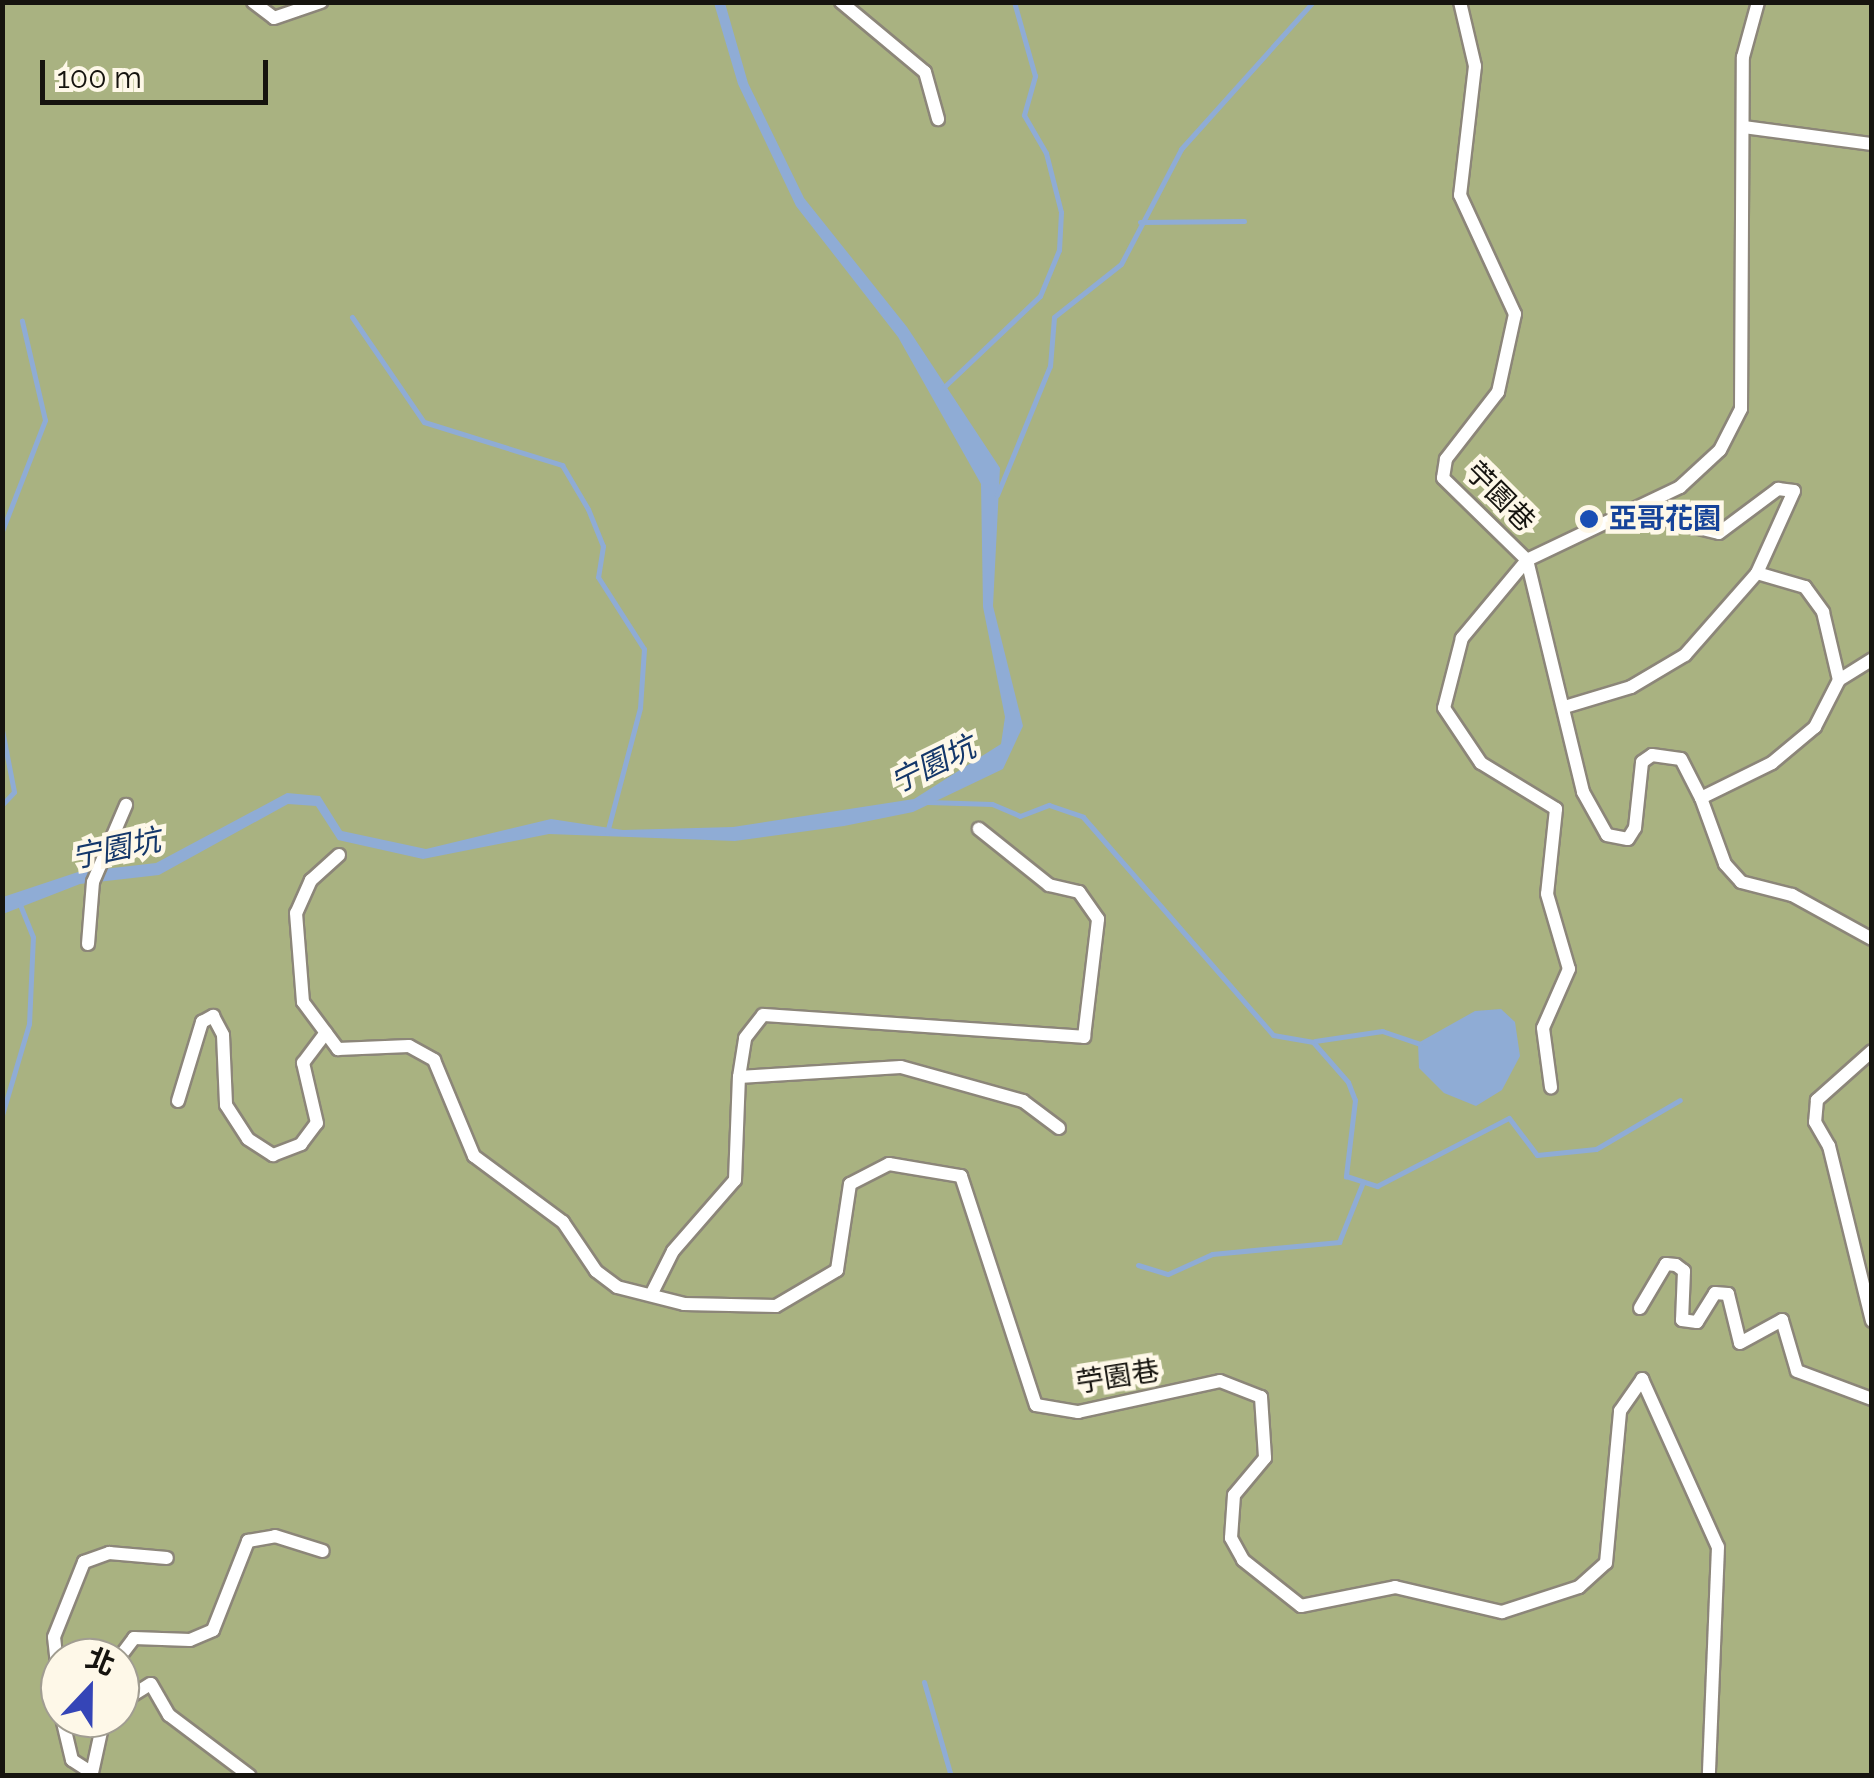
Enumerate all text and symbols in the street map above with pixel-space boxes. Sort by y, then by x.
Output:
scale bar [45,40,272,102]
text: 100 m [57,60,142,95]
street label: 苧園巷 [1458,455,1542,539]
place label: 亞哥花園 [1609,502,1721,536]
marker: 亞哥花園 [1578,508,1600,530]
water label: 宁園坑 [885,729,981,801]
water label: 宁園坑 [68,822,164,876]
street label: 苧園巷 [1074,1354,1162,1400]
north arrow [40,1638,140,1738]
text: 北 [82,1641,120,1682]

